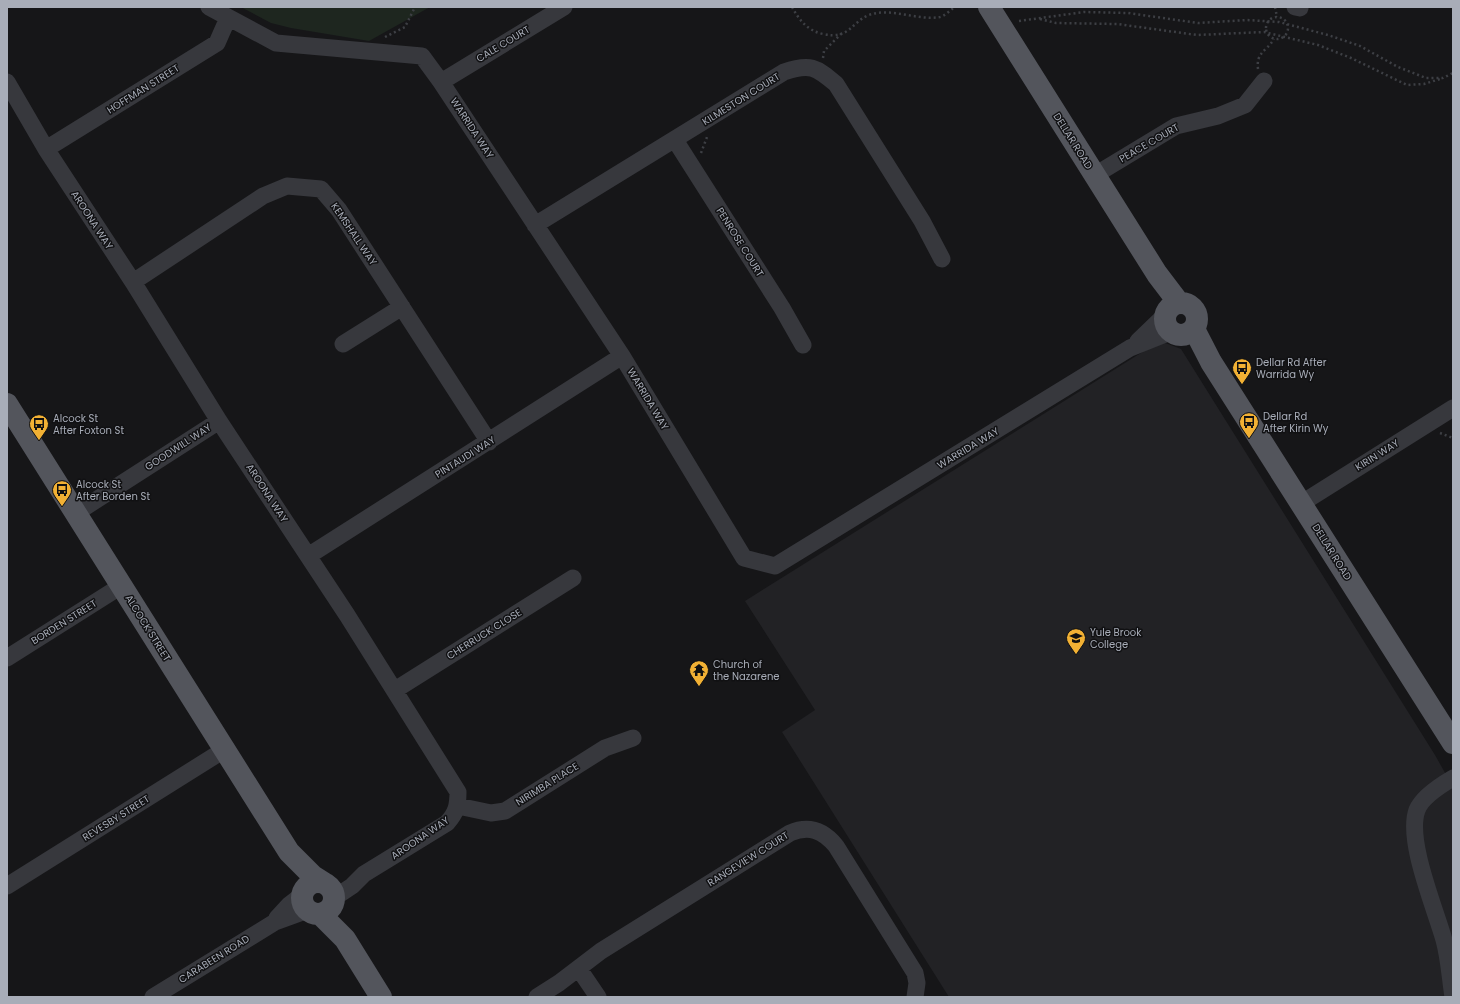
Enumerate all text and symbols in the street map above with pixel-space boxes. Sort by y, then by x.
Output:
street label: CALE COURT [473,22,533,66]
street label: HOFFMAN STREET [104,60,183,117]
street label: KILMESTON COURT [699,69,783,129]
street label: WARRIDA WAY [447,95,497,162]
street label: DELLAR ROAD [1050,110,1096,172]
street label: PEACE COURT [1116,119,1182,166]
street label: AROONA WAY [67,188,117,252]
street label: KEMSHALL WAY [327,200,381,269]
street label: PENROSE COURT [713,204,768,280]
place label: Dellar Rd After Warrida Wy [1256,355,1327,382]
bus stop icon: Dellar Rd After Warrida Wy [1231,357,1253,385]
street label: WARRIDA WAY [624,365,673,433]
place label: Dellar Rd After Kirin Wy [1263,409,1329,436]
place label: Alcock St After Foxton St [53,411,124,438]
bus stop icon: Dellar Rd After Kirin Wy [1238,411,1260,439]
bus stop icon: Alcock St After Foxton St [28,413,50,441]
street label: GOODWILL WAY [142,420,214,474]
street label: WARRIDA WAY [934,423,1002,472]
street label: PINTAUDI WAY [432,432,498,482]
street label: KIRIN WAY [1352,436,1402,474]
street label: AROONA WAY [242,461,292,525]
place label: Alcock St After Borden St [76,477,150,504]
bus stop icon: Alcock St After Borden St [51,479,73,507]
street label: DELLAR ROAD [1309,521,1355,583]
street label: ALCOCK STREET [121,592,175,665]
street label: BORDEN STREET [28,595,100,648]
street label: CHERRUCK CLOSE [444,605,524,663]
place label: Yule Brook College [1090,625,1142,652]
school or university icon: Yule Brook College [1065,627,1087,655]
place label: Church of the Nazarene [713,657,780,684]
temple icon: Church of the Nazarene [688,659,710,687]
street label: NIRIMBA PLACE [513,759,581,809]
street label: REVESBY STREET [80,791,153,845]
street label: AROONA WAY [388,813,452,863]
street label: RANGEVIEW COURT [704,828,792,890]
street label: CARABEEN ROAD [176,931,252,987]

